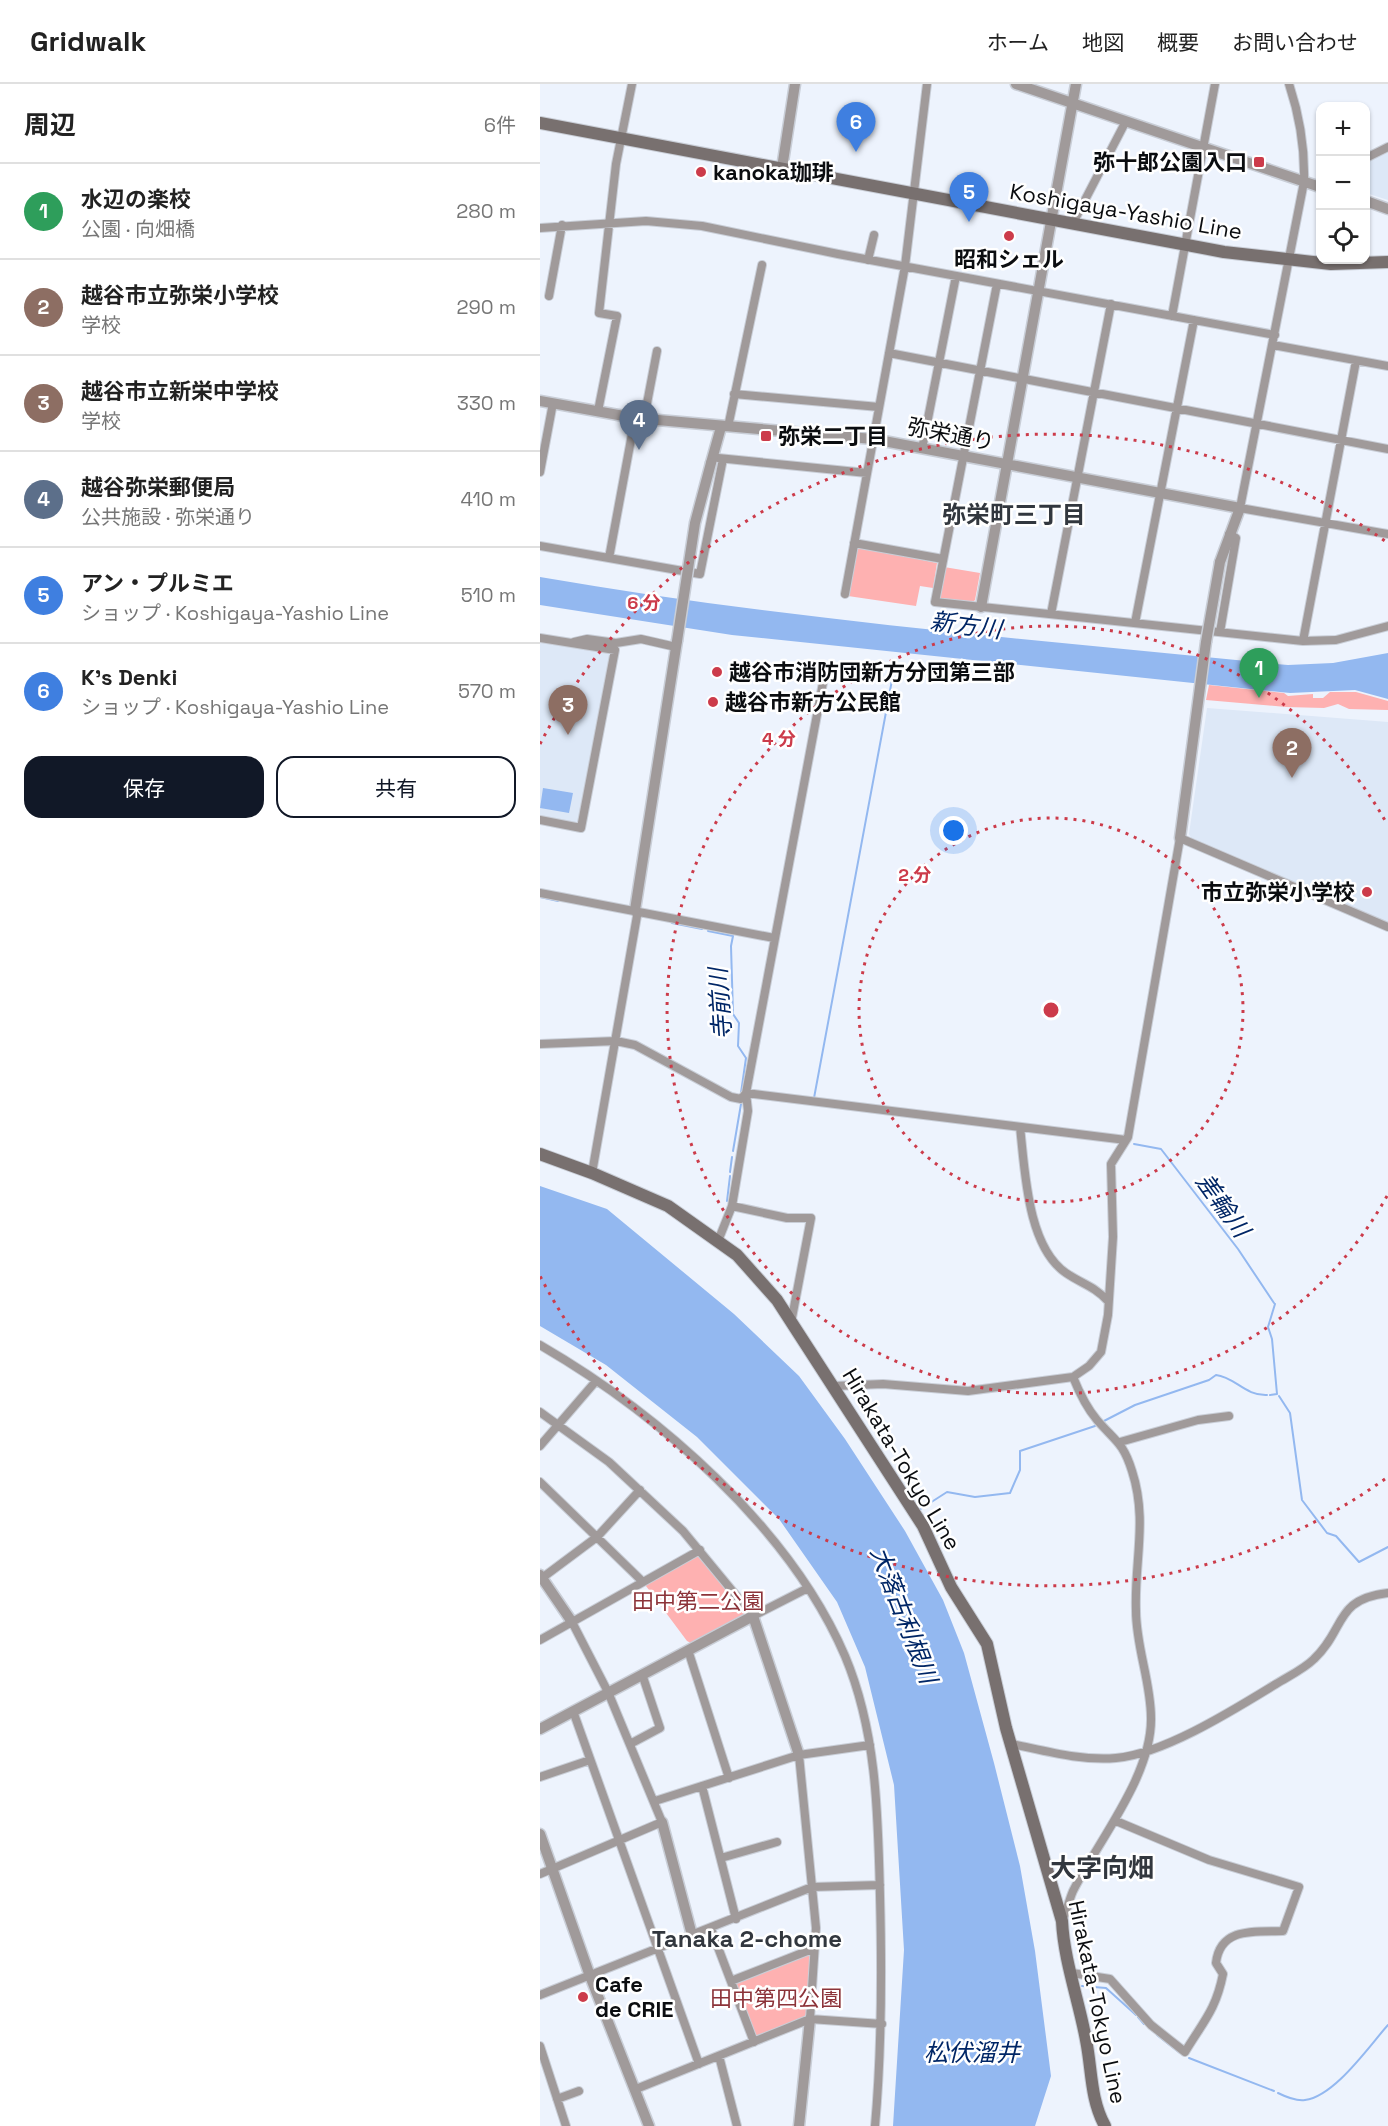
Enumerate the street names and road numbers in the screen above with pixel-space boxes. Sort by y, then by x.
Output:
street label: Koshigaya-Yashio Line [1008,177,1244,245]
street label: 弥栄通り [905,412,997,456]
street label: Hirakata-Tokyo Line [837,1363,967,1555]
street label: Hirakata-Tokyo Line [1063,1898,1133,2106]

